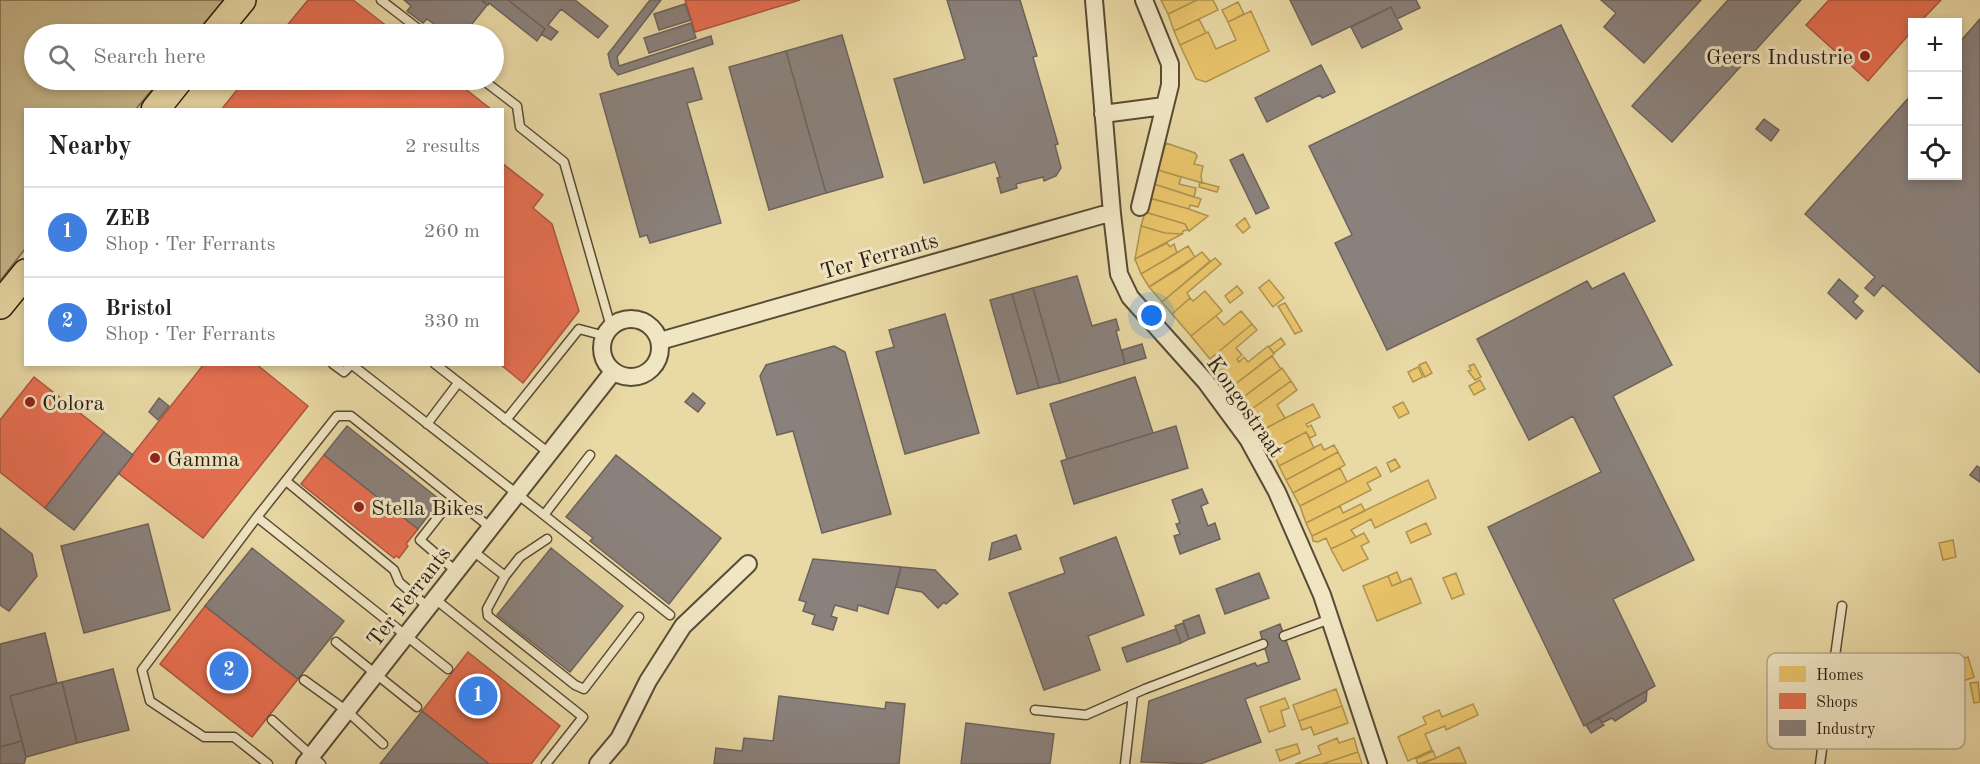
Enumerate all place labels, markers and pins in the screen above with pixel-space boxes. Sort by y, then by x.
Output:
place label: Geers Industrie [1706,47,1853,69]
marker: Geers Industrie [1858,49,1872,63]
place label: Colora [42,393,105,415]
marker: Colora [23,395,37,409]
place label: Gamma [167,449,240,471]
marker: Gamma [148,451,162,465]
place label: Stella Bikes [371,498,484,520]
marker: Stella Bikes [352,500,366,514]
pin: 2 [210,648,248,694]
pin: 1 [458,674,498,718]

